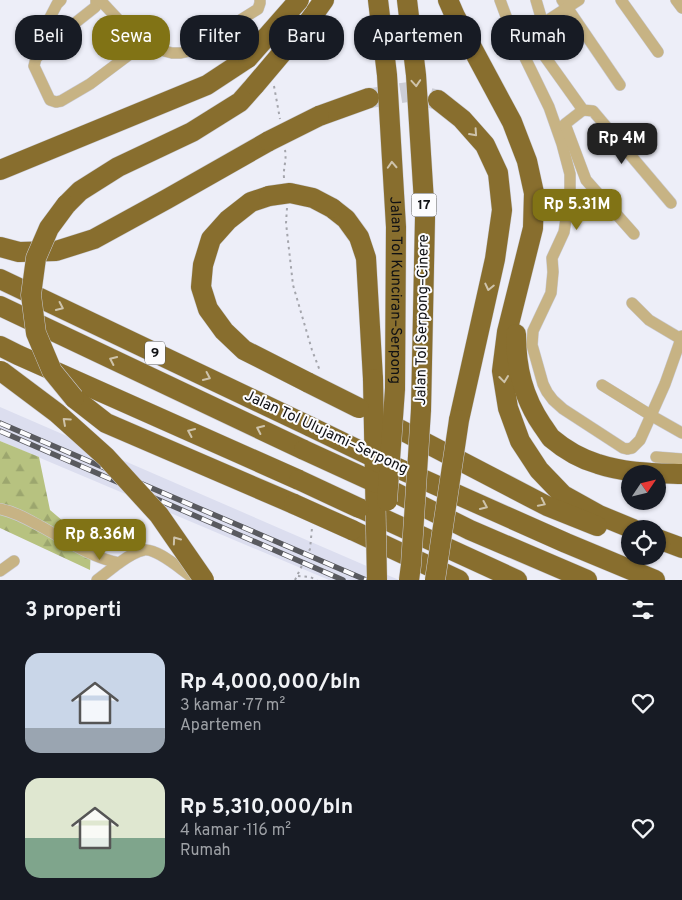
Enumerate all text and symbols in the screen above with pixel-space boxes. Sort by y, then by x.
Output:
chip: Beli [15,15,82,60]
chip: Sewa [92,15,170,60]
chip: Filter [180,15,259,60]
chip: Baru [269,15,344,60]
chip: Apartemen [354,15,481,60]
chip: Rumah [491,15,584,60]
one-way arrow [411,79,422,87]
pin: Rp 4M [587,122,657,165]
one-way arrow [468,128,477,137]
text: Rp 4M [598,129,646,149]
one-way arrow [387,161,398,169]
pin: Rp 5.31M [525,188,629,231]
road number: 17 [412,194,436,216]
text: Rp 5.31M [544,195,610,215]
street label: Jalan Tol Kunciran–Serpong [385,196,406,384]
street label: Jalan Tol Serpong–Cinere [412,234,434,406]
one-way arrow [484,283,495,292]
one-way arrow [55,301,64,311]
road number: 9 [145,342,165,364]
one-way arrow [109,355,118,366]
one-way arrow [201,371,210,381]
one-way arrow [498,376,509,384]
street label: Jalan Tol Ulujami–Serpong [241,387,411,479]
one-way arrow [63,418,72,427]
one-way arrow [256,426,265,436]
one-way arrow [187,427,196,438]
north arrow [621,465,666,510]
map controls [621,465,666,565]
one-way arrow [537,497,546,507]
one-way arrow [479,500,488,511]
pin: Rp 8.36M [48,518,152,561]
button: locate [621,520,666,565]
text: Rp 8.36M [65,525,135,545]
one-way arrow [173,536,182,546]
icon: filters [629,596,657,624]
text: 3 properti [25,597,121,624]
text: Rp 4,000,000/bln [180,669,361,696]
icon: home [65,673,125,733]
icon: heart [629,689,657,717]
text: 3 kamar · 77 m² [180,696,285,716]
text: Apartemen [180,716,261,736]
text: Rp 5,310,000/bln [180,794,353,821]
icon: home [65,798,125,858]
icon: heart [629,814,657,842]
text: 4 kamar · 116 m² [180,821,291,841]
text: Rumah [180,841,231,861]

